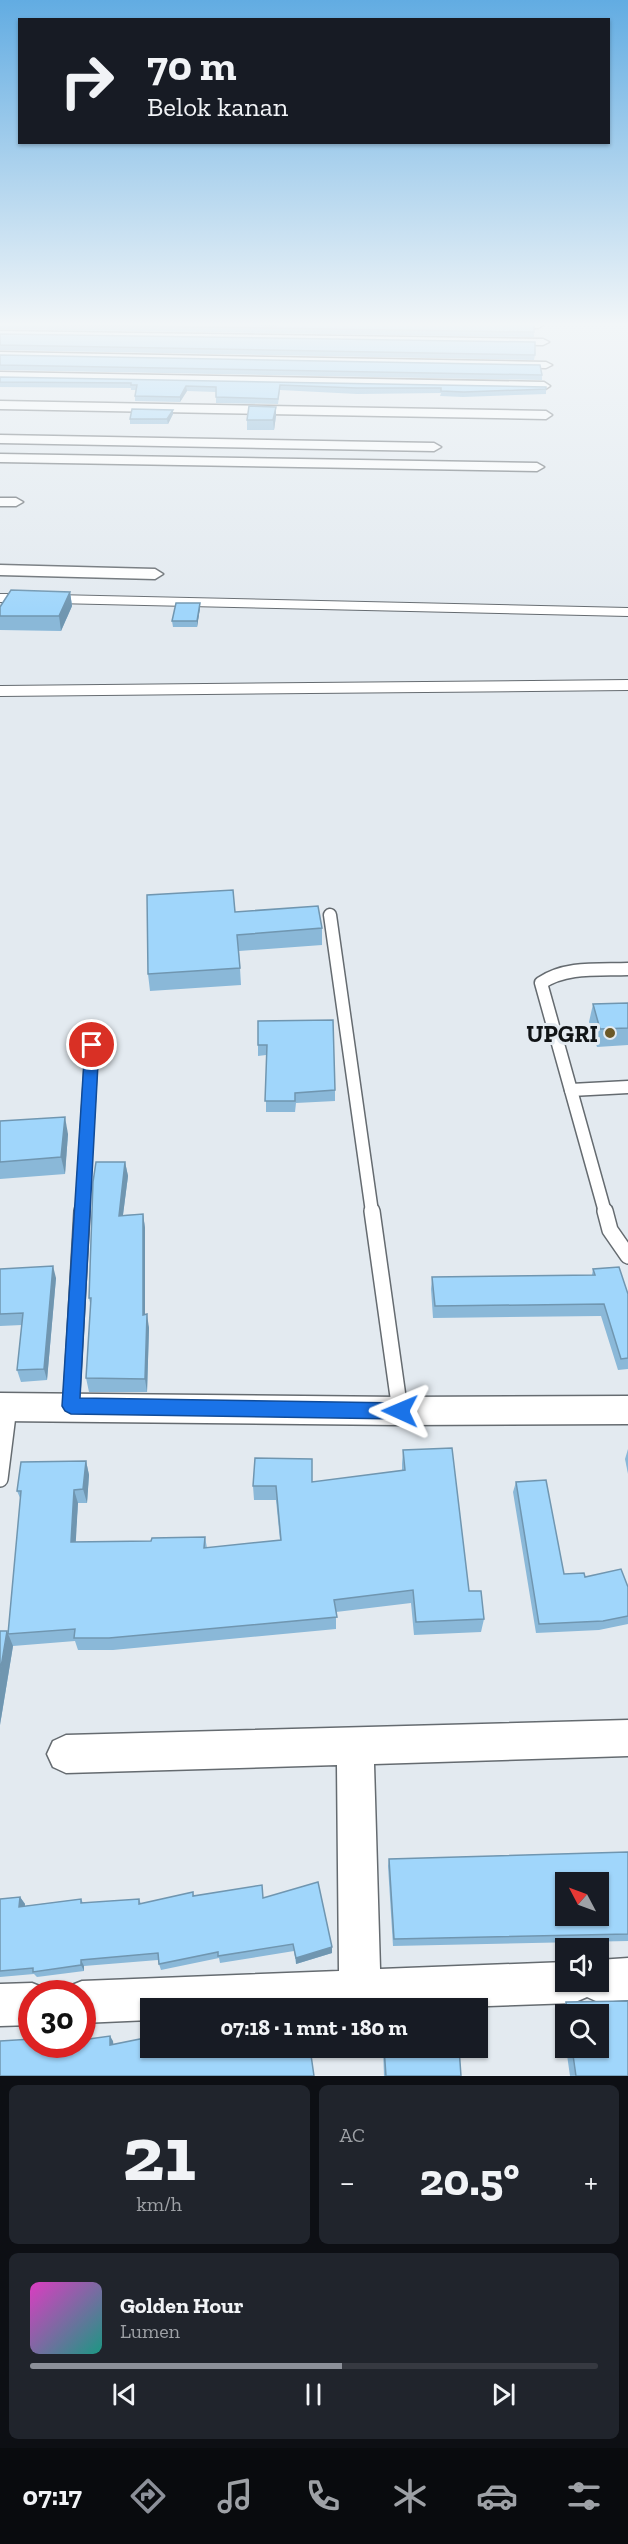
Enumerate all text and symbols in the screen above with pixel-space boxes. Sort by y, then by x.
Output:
text: 70 m [147,40,237,91]
icon: right [48,42,126,120]
text: Belok kanan [147,91,288,123]
pin [66,1019,117,1070]
place label: UPGRI [526,1019,598,1048]
marker: UPGRI [603,1026,617,1040]
icon: arrive [75,1028,108,1061]
position arrow [368,1379,432,1443]
north arrow [555,1872,609,1926]
map controls [555,1872,609,2058]
button: sound [555,1938,609,1992]
speed limit sign: 30 [18,1980,96,2058]
button: search [555,2004,609,2058]
text: 07:18 · 1 mnt · 180 m [220,2014,408,2041]
text: 21 [123,2106,196,2200]
text: AC [340,2123,365,2147]
text: 20.5° [419,2153,520,2207]
text: − [340,2162,355,2201]
text: + [584,2162,598,2201]
text: km/h [136,2192,182,2216]
text: Golden Hour [120,2292,244,2319]
text: Lumen [120,2319,180,2343]
icon: previous [108,2378,141,2411]
icon: pause [297,2378,330,2411]
icon: next [487,2378,520,2411]
icon: directions [127,2475,169,2517]
icon: music [214,2475,256,2517]
icon: phone [302,2475,344,2517]
icon: climate [389,2475,431,2517]
icon: car [476,2475,518,2517]
icon: filters [563,2475,605,2517]
text: 07:17 [23,2480,82,2512]

